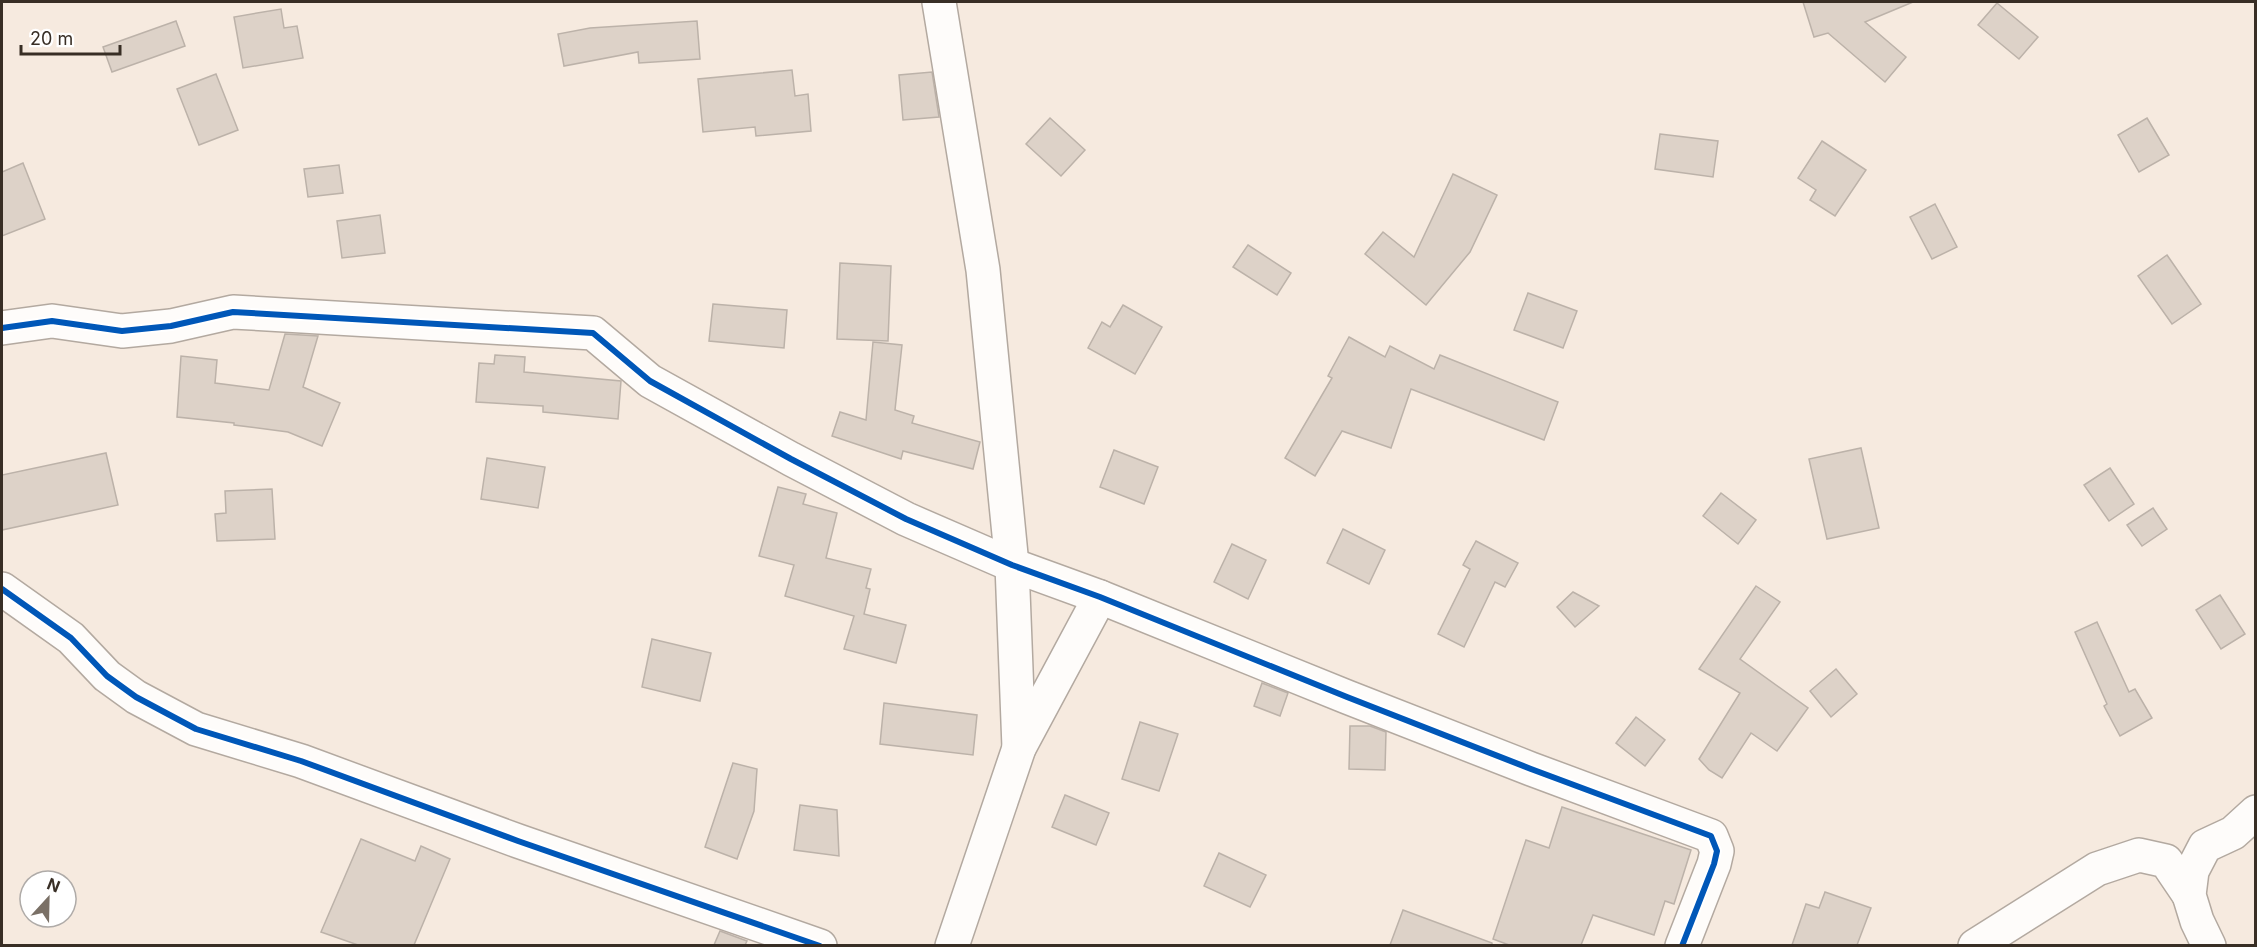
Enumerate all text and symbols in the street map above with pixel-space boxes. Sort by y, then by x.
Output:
scale bar [21,18,120,56]
text: 20 m [30,28,73,49]
north arrow [18,869,78,929]
text: N [44,874,63,897]

